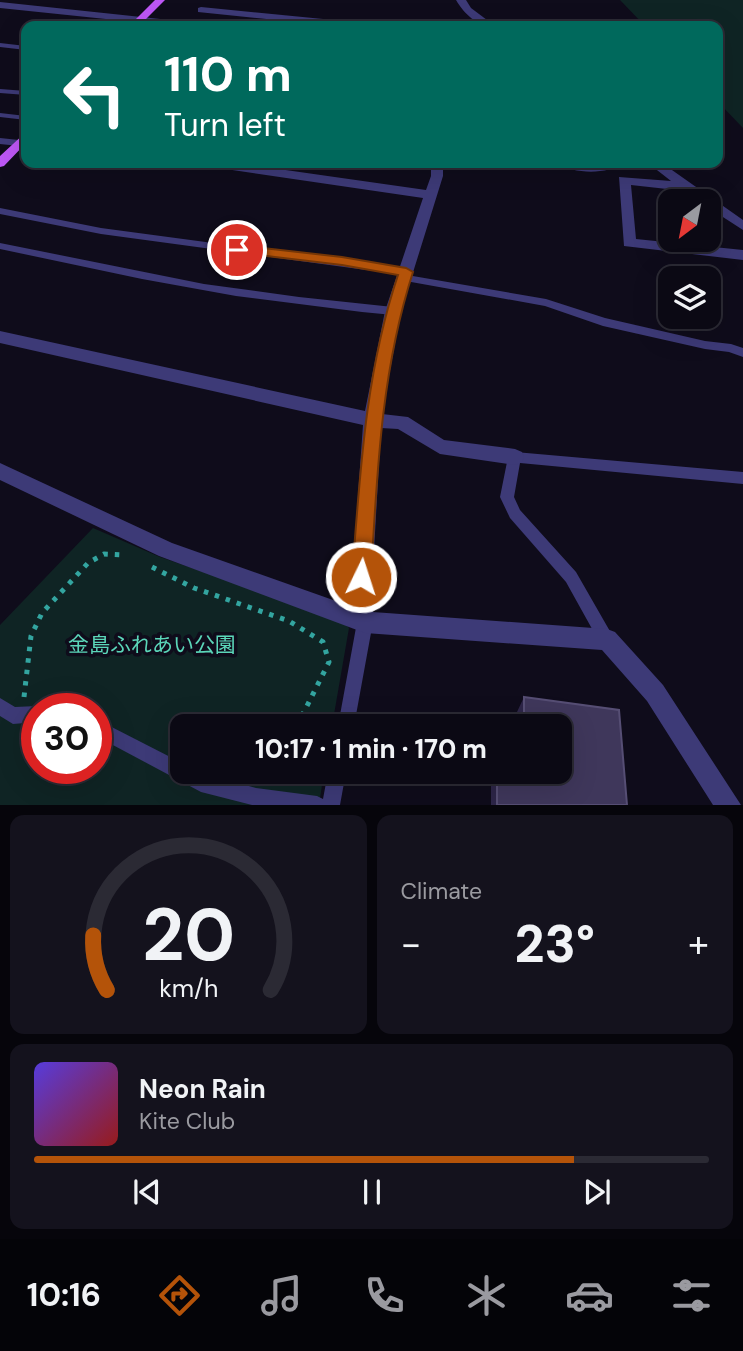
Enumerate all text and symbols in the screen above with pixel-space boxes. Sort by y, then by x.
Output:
text: 110 m [164,42,292,106]
icon: left [49,49,140,140]
text: Turn left [164,104,286,146]
north arrow [658,189,721,252]
map controls [658,189,721,329]
pin [207,220,267,280]
icon: arrive [218,231,256,269]
button: layers [658,266,721,329]
position arrow [324,540,398,614]
park label: 金島ふれあい公園 [68,631,236,659]
speed limit sign: 30 [21,693,112,784]
text: 10:17 · 1 min · 170 m [255,732,487,766]
text: Climate [401,876,482,906]
text: 20 [142,889,235,984]
text: 23° [515,910,595,978]
text: − [401,919,421,969]
text: + [688,919,709,969]
text: km/h [159,972,218,1005]
text: Neon Rain [139,1072,266,1106]
text: Kite Club [139,1106,235,1136]
icon: previous [128,1173,166,1211]
icon: pause [353,1173,391,1211]
icon: next [578,1173,616,1211]
icon: directions [155,1271,204,1320]
icon: music [257,1271,306,1320]
icon: phone [360,1271,409,1320]
icon: climate [462,1271,511,1320]
icon: car [565,1271,614,1320]
icon: filters [667,1271,716,1320]
text: 10:16 [27,1274,101,1316]

